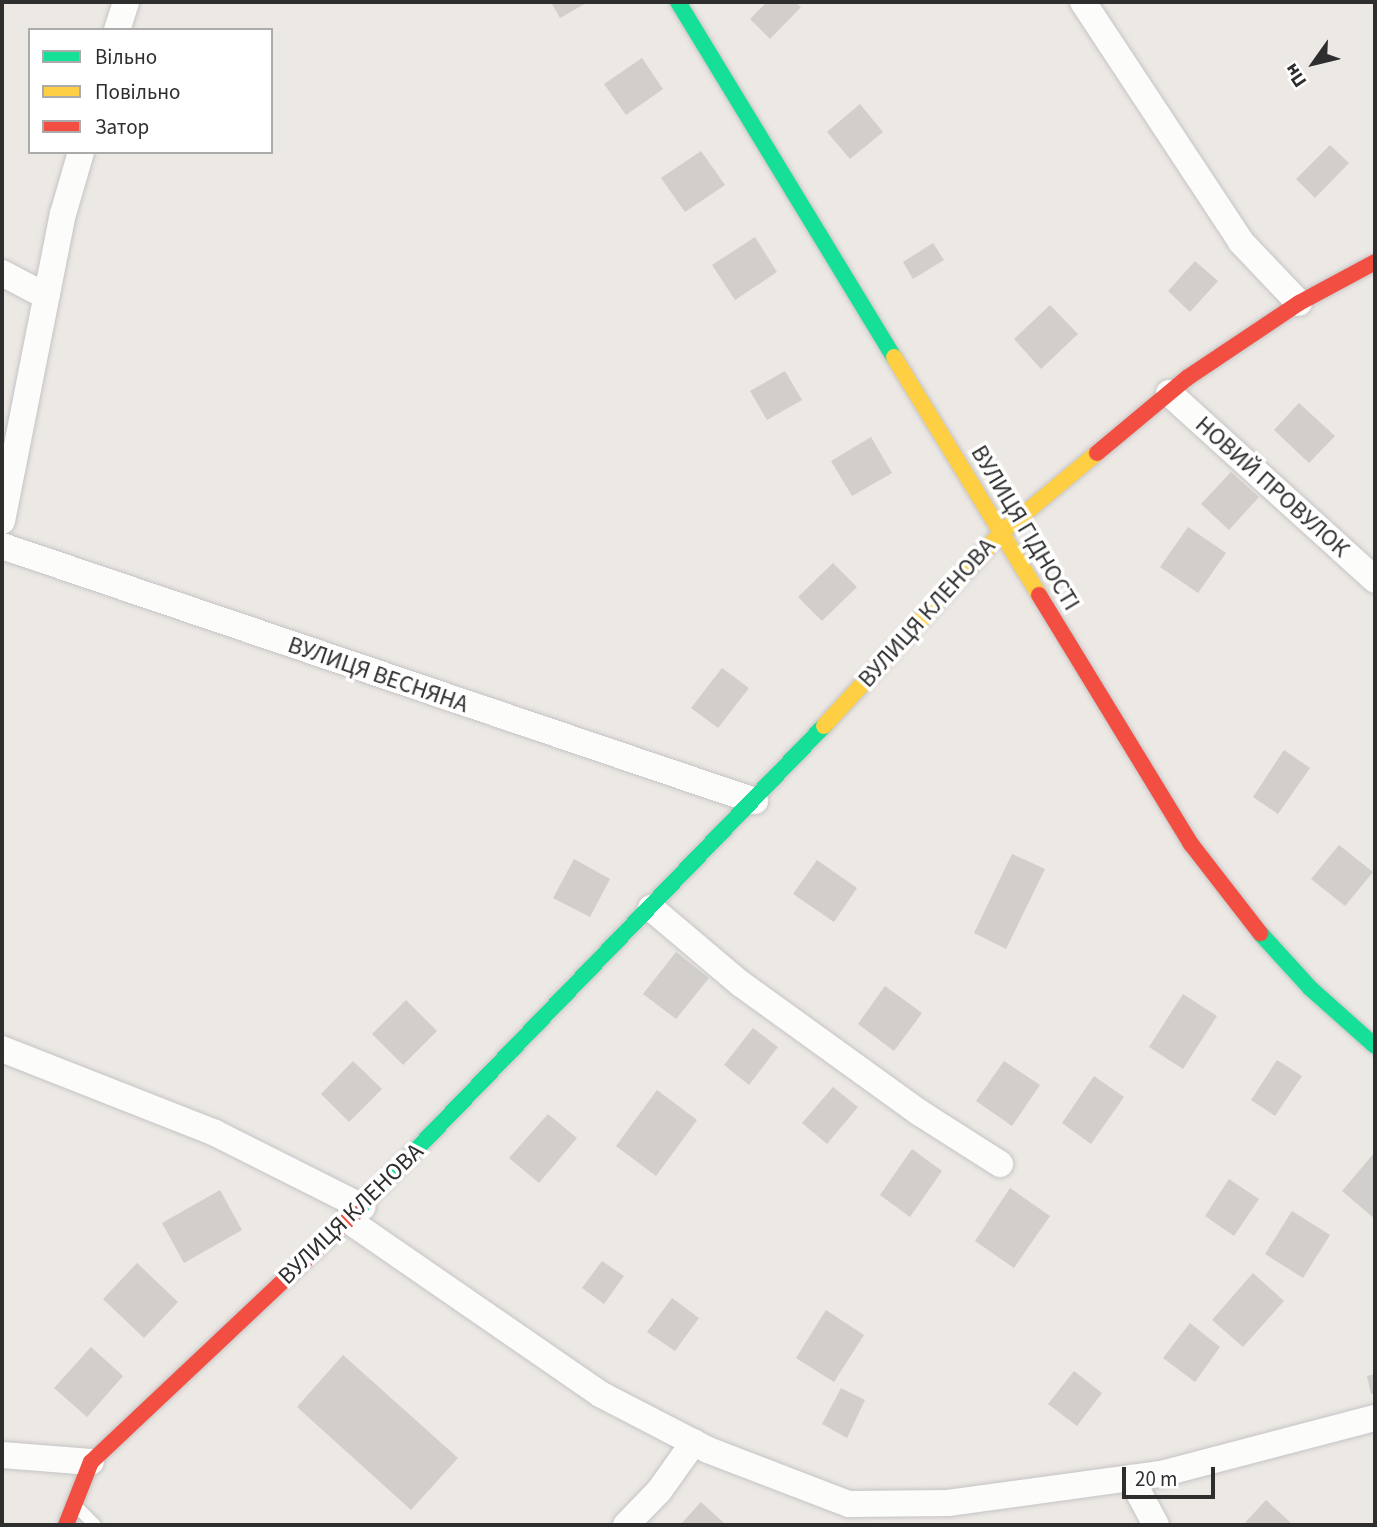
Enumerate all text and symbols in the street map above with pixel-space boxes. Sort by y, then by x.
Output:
legend [28,28,273,154]
north arrow [1279,28,1349,98]
text: Вільно [95,42,157,72]
text: Пн [1278,58,1314,92]
text: Повільно [95,77,180,107]
text: Затор [95,112,149,142]
street label: НОВИЙ ПРОВУЛОК [1189,410,1355,564]
street label: ВУЛИЦЯ ГІДНОСТІ [964,440,1086,616]
street label: ВУЛИЦЯ КЛЕНОВА [852,532,1002,694]
street label: ВУЛИЦЯ ВЕСНЯНА [284,631,472,719]
street label: ВУЛИЦЯ КЛЕНОВА [272,1137,430,1291]
scale bar [1125,1454,1218,1498]
text: 20 m [1135,1464,1177,1494]

